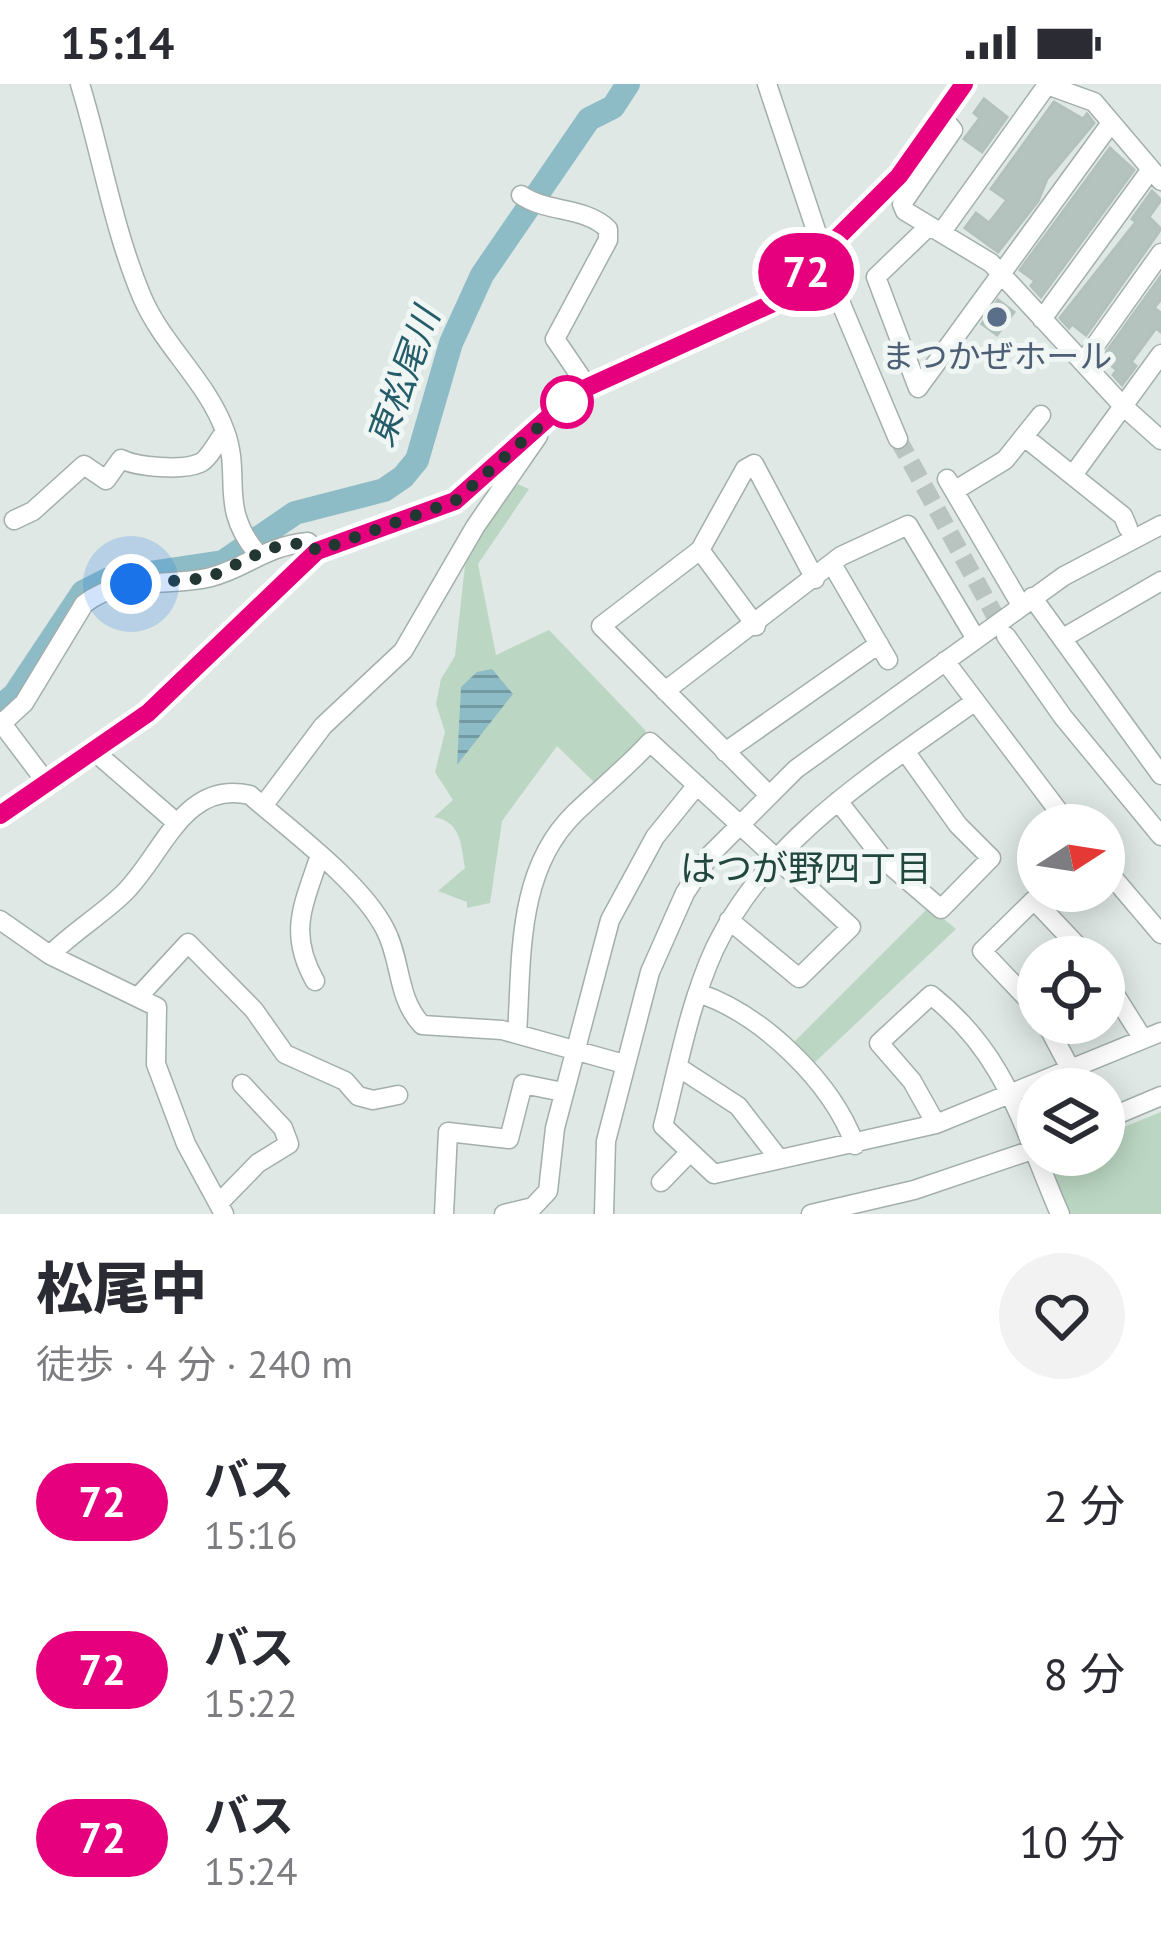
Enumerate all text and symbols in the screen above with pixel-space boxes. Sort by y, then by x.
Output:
text: 15:14 [60,13,174,71]
line badge: 72 [752,233,860,311]
text: 72 [782,244,830,299]
water label: 東松尾川 [356,297,451,453]
marker: まつかぜホール [984,304,1010,330]
place label: まつかぜホール [882,334,1113,377]
unlabelled marker [542,377,592,427]
your location [101,554,161,614]
north arrow [1017,804,1125,912]
map controls [1017,804,1125,1176]
district label: はつが野四丁目 [680,844,932,891]
button: locate [1017,936,1125,1044]
button: layers [1017,1068,1125,1176]
text: 松尾中 [36,1251,207,1325]
button: heart [999,1253,1125,1379]
text: 徒歩 · 4 分 · 240 m [36,1338,353,1389]
text: バス [204,1450,294,1508]
text: 72 [78,1474,126,1529]
text: 2 分 [1043,1476,1125,1534]
text: 15:16 [204,1509,298,1560]
text: バス [204,1618,294,1676]
text: 72 [78,1642,126,1697]
text: 8 分 [1043,1644,1125,1702]
text: 15:22 [204,1677,298,1728]
text: バス [204,1786,294,1844]
text: 72 [78,1810,126,1865]
text: 10 分 [1019,1812,1125,1870]
text: 15:24 [204,1845,298,1896]

